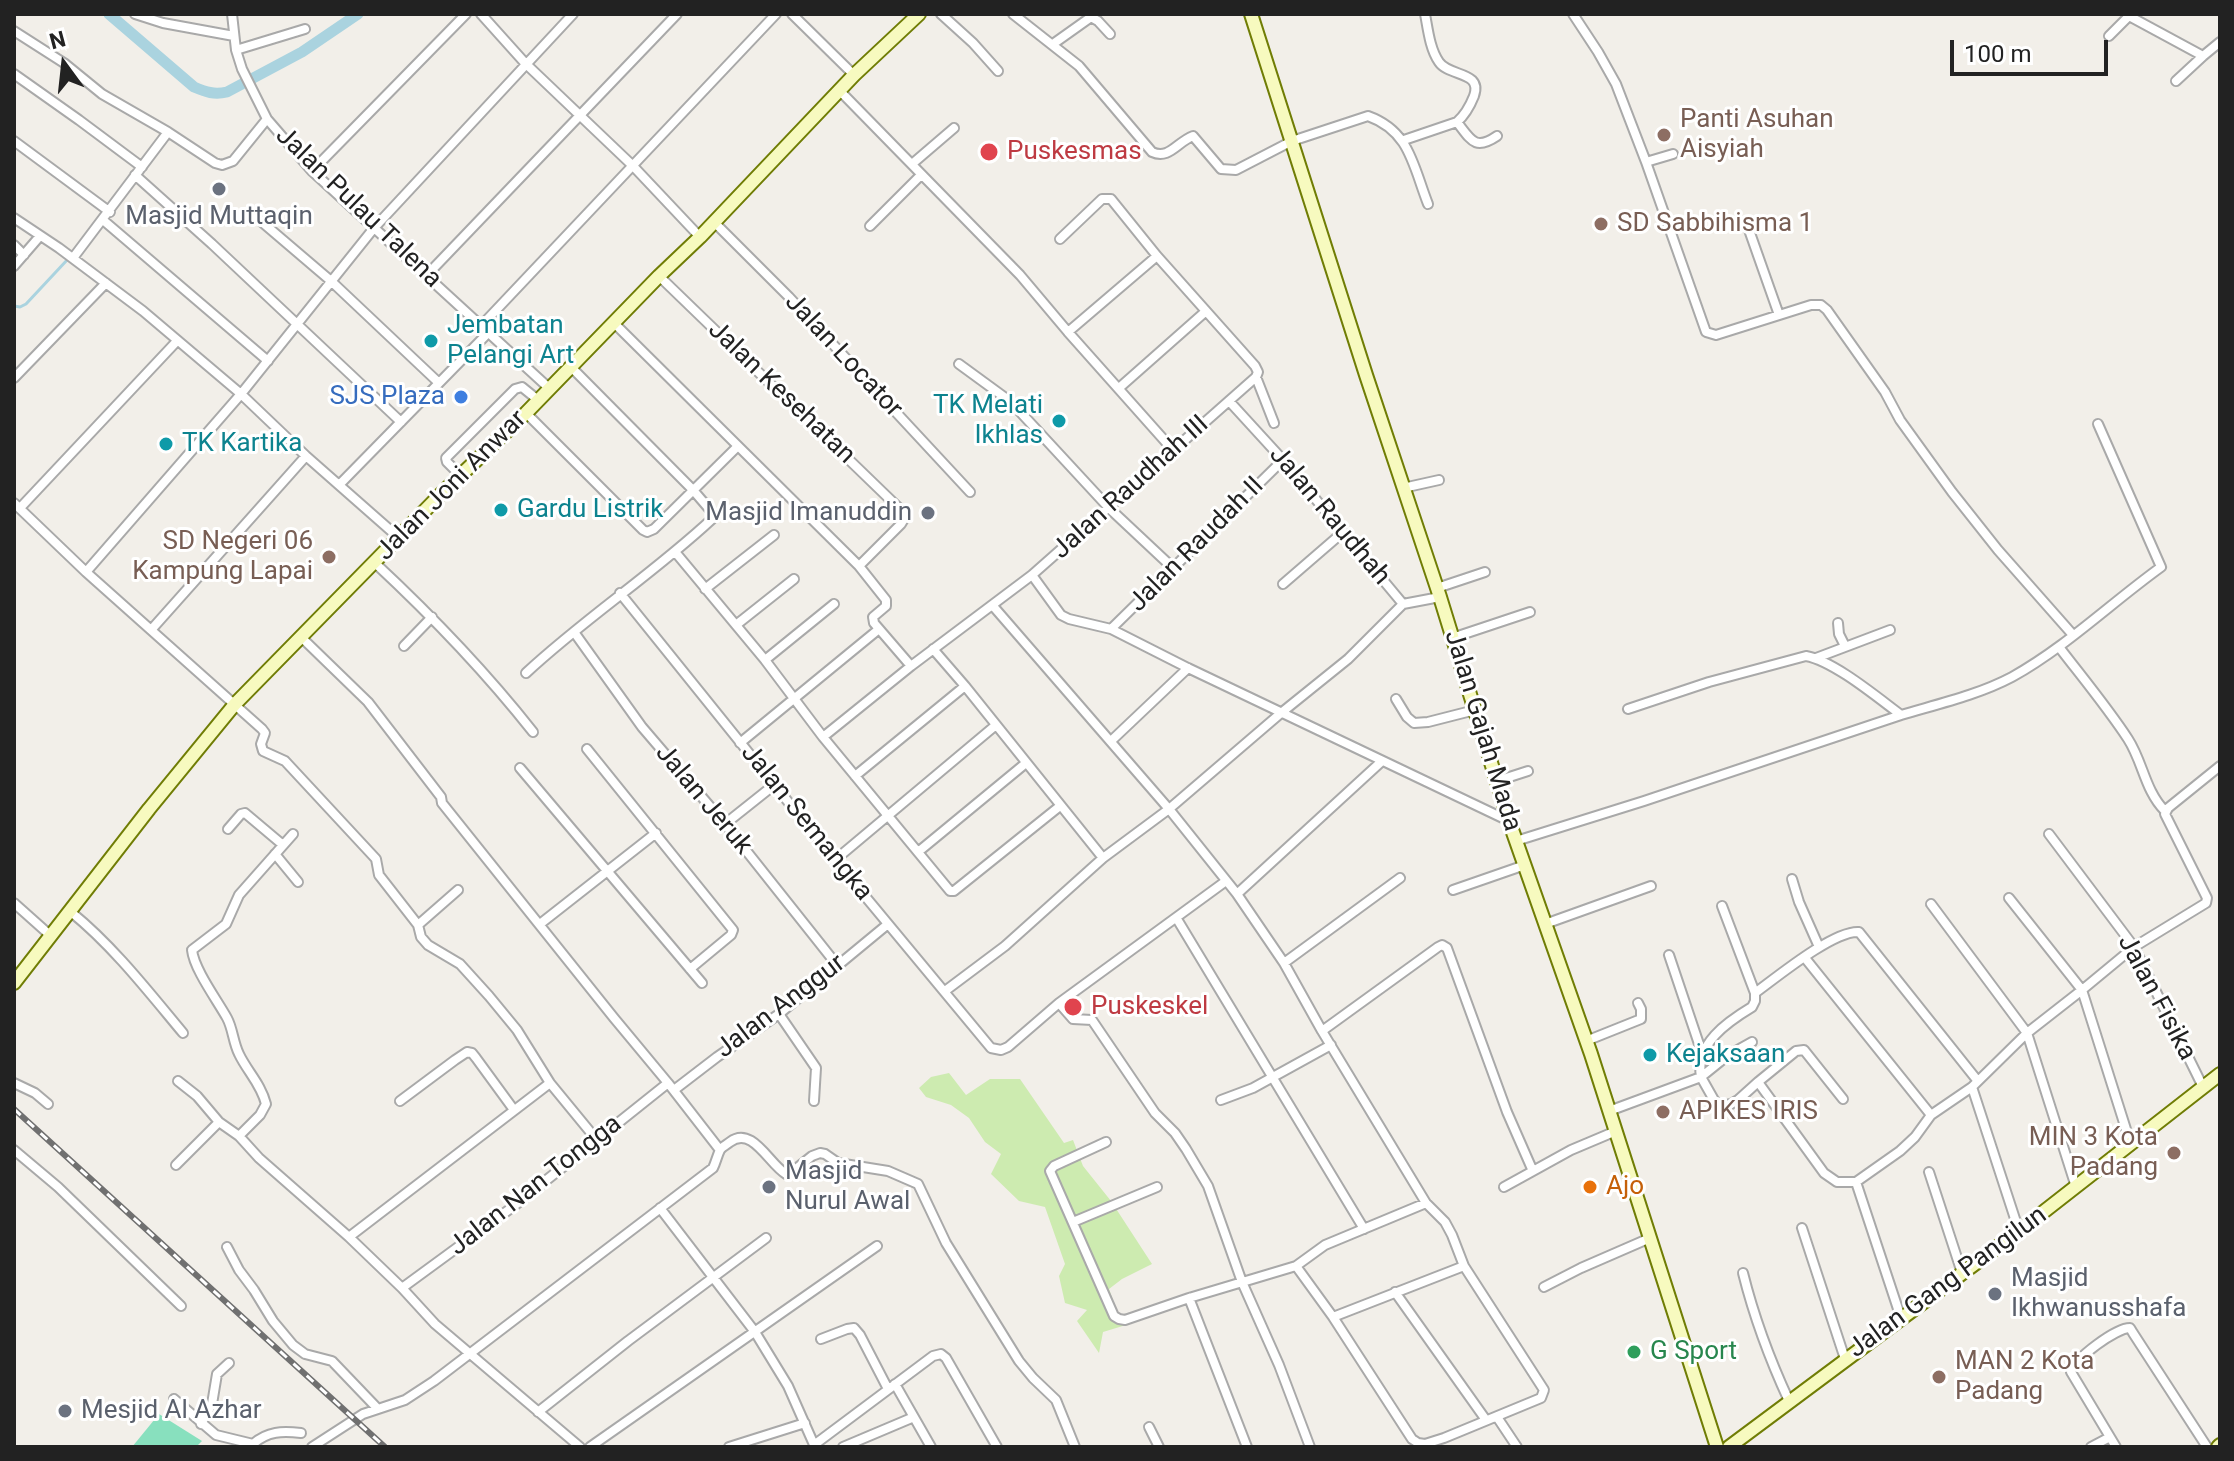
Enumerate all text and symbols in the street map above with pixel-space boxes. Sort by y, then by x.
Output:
north arrow [24,24,104,104]
scale bar [1954,24,2112,74]
text: N [47,26,68,54]
text: 100 m [1964,40,2031,68]
place label: Panti Asuhan Aisyiah [1680,104,1834,166]
street label: Jalan Pulau Talena [269,121,447,295]
marker: Panti Asuhan Aisyiah [1655,126,1673,144]
place label: Puskesmas [1007,136,1142,168]
marker: Puskesmas [978,141,1000,163]
marker: Masjid Muttaqin [210,180,228,198]
place label: Masjid Muttaqin [125,201,313,233]
place label: SD Sabbihisma 1 [1617,208,1813,240]
marker: SD Sabbihisma 1 [1592,215,1610,233]
street label: Jalan Locator [778,287,908,425]
place label: Jembatan Pelangi Art [447,310,574,372]
street label: Jalan Kesehatan [701,315,861,471]
marker: Jembatan Pelangi Art [422,332,440,350]
place label: SJS Plaza [329,381,445,413]
marker: SJS Plaza [452,388,470,406]
place label: TK Melati Ikhlas [933,390,1043,452]
street label: Jalan Joni Anwar [370,404,534,568]
street label: Jalan Raudhah III [1046,410,1216,566]
marker: TK Melati Ikhlas [1050,412,1068,430]
place label: TK Kartika [182,428,302,460]
marker: TK Kartika [157,435,175,453]
street label: Jalan Raudhah [1262,440,1396,592]
street label: Jalan Raudah II [1123,471,1271,619]
place label: Gardu Listrik [517,494,663,526]
place label: Masjid Imanuddin [705,497,912,529]
marker: Gardu Listrik [492,501,510,519]
marker: Masjid Imanuddin [919,504,937,522]
place label: SD Negeri 06 Kampung Lapai [132,526,313,588]
marker: SD Negeri 06 Kampung Lapai [320,548,338,566]
street label: Jalan Gajah Mada [1437,627,1527,835]
street label: Jalan Semangka [733,738,879,908]
street label: Jalan Jeruk [648,739,758,861]
street label: Jalan Fisika [2110,930,2202,1066]
street label: Jalan Anggur [710,948,852,1066]
place label: Puskeskel [1091,991,1208,1023]
marker: Puskeskel [1062,996,1084,1018]
place label: Kejaksaan [1666,1039,1785,1071]
marker: Kejaksaan [1641,1046,1659,1064]
place label: APIKES IRIS [1679,1096,1818,1128]
marker: APIKES IRIS [1654,1103,1672,1121]
street label: Jalan Nan Tongga [444,1109,628,1263]
place label: MIN 3 Kota Padang [2029,1122,2158,1184]
marker: MIN 3 Kota Padang [2165,1144,2183,1162]
place label: Masjid Nurul Awal [785,1156,910,1218]
place label: Ajo [1606,1171,1644,1203]
marker: Masjid Nurul Awal [760,1178,778,1196]
marker: Ajo [1581,1178,1599,1196]
street label: Jalan Gang Pangilun [1843,1201,2053,1365]
place label: Masjid Ikhwanusshafa [2011,1263,2186,1324]
marker: Masjid Ikhwanusshafa [1986,1285,2004,1303]
place label: G Sport [1650,1336,1737,1368]
marker: G Sport [1625,1343,1643,1361]
place label: MAN 2 Kota Padang [1955,1346,2094,1408]
marker: MAN 2 Kota Padang [1930,1368,1948,1386]
place label: Mesjid Al Azhar [81,1395,262,1427]
marker: Mesjid Al Azhar [56,1402,74,1420]

